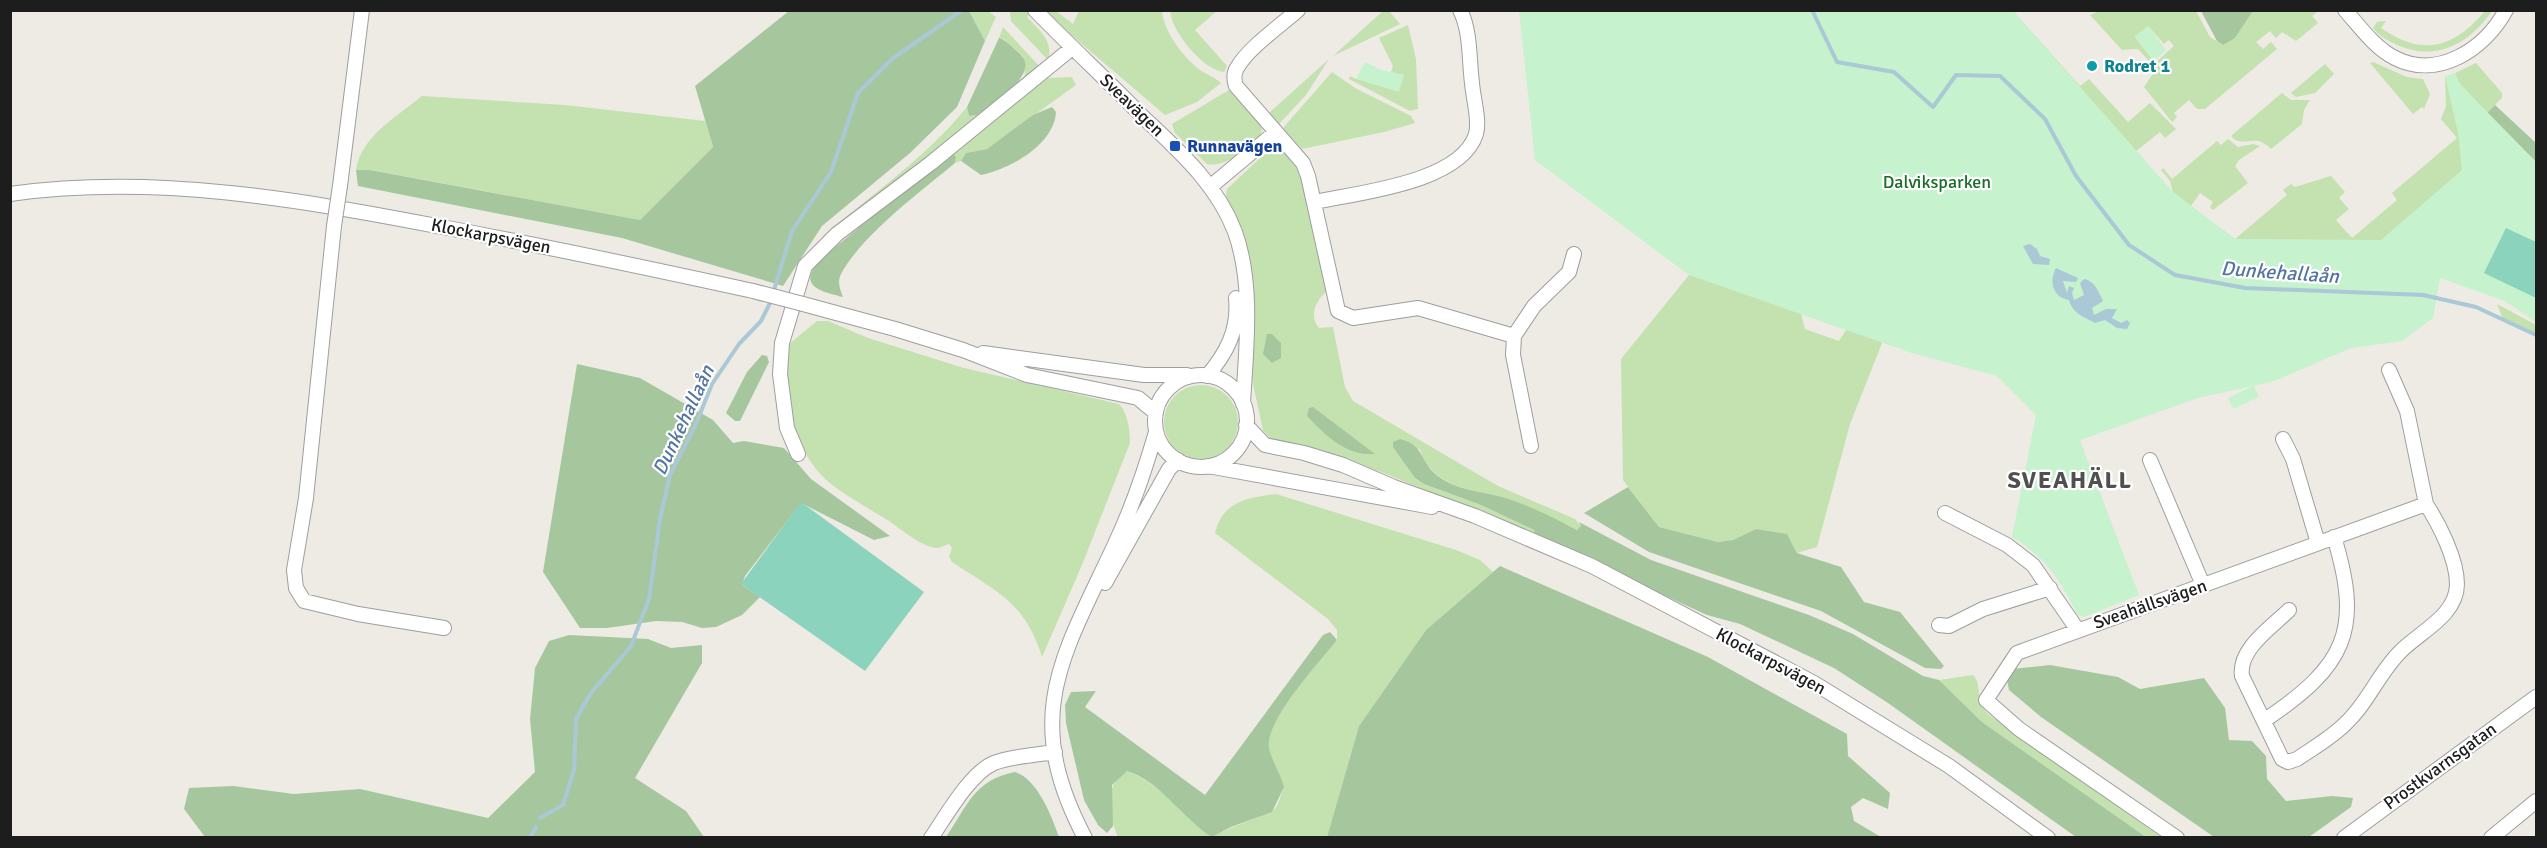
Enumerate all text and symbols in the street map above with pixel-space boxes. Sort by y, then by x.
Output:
place label: Rodret 1 [2104,55,2170,77]
marker: Rodret 1 [2085,59,2099,73]
street label: Sveavägen [1095,69,1169,141]
place label: Runnavägen [1187,135,1283,157]
marker: Runnavägen [1168,139,1182,153]
park label: Dalviksparken [1883,171,1991,193]
street label: Klockarpsvägen [429,214,553,258]
water label: Dunkehallaån [2220,256,2341,289]
water label: Dunkehallaån [647,360,720,479]
district label: SVEAHÄLL [2007,465,2133,495]
street label: Sveahällsvägen [2090,574,2210,634]
street label: Klockarpsvägen [1712,623,1830,699]
street label: Prostkvarnsgatan [2379,718,2501,814]

